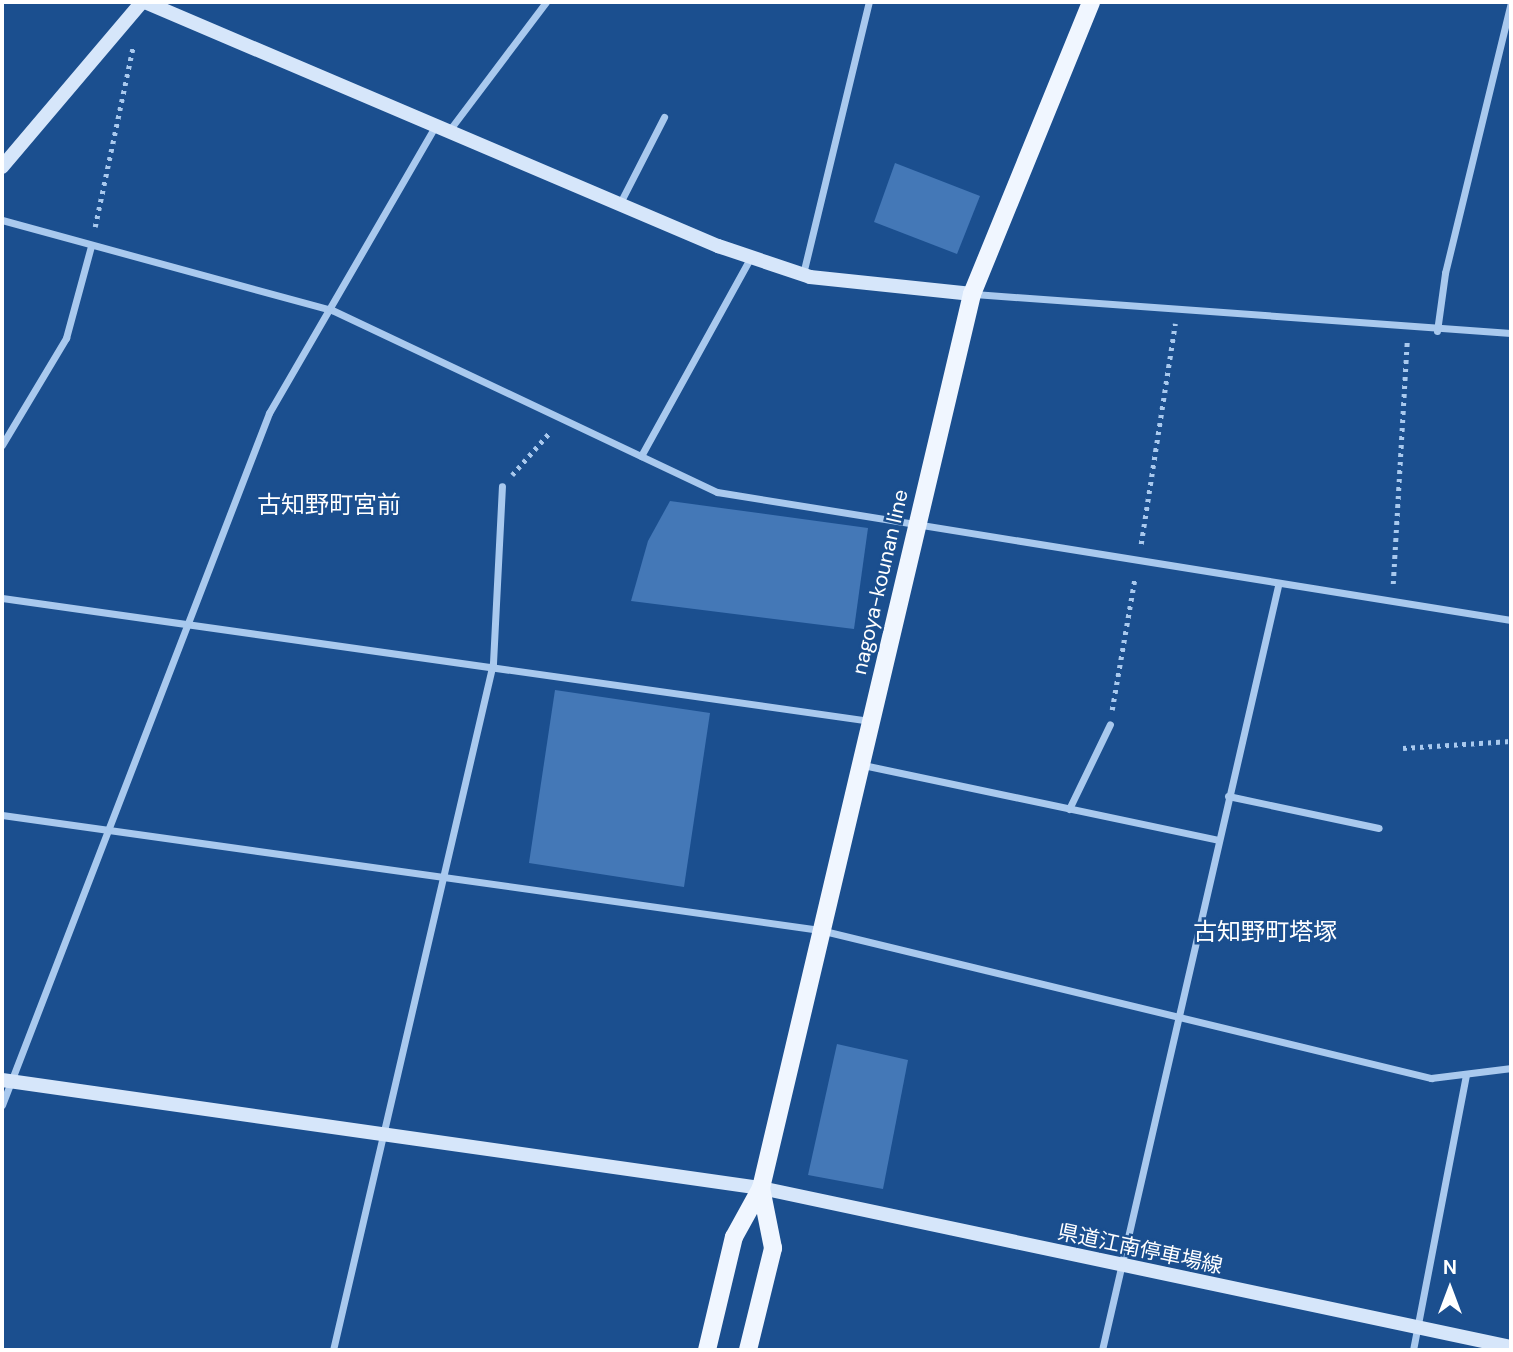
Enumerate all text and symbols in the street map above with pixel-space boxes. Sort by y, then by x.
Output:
street label: nagoya-kounan line [846,487,914,677]
district label: 古知野町宮前 [257,491,401,519]
district label: 古知野町塔塚 [1193,918,1337,946]
street label: 県道江南停車場線 [1055,1219,1225,1279]
north arrow [1415,1254,1485,1324]
text: N [1443,1255,1457,1280]

